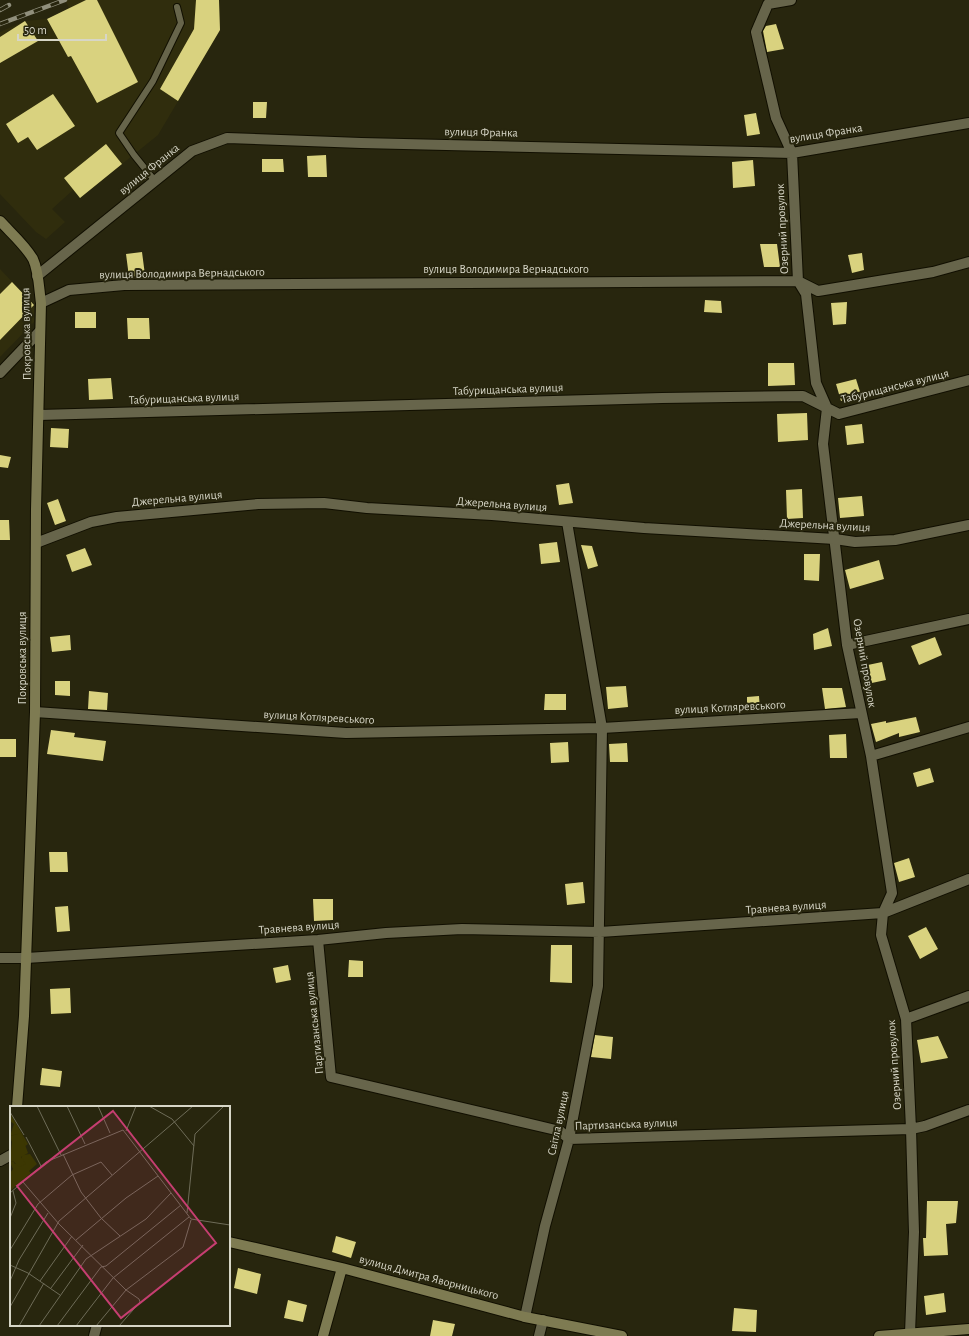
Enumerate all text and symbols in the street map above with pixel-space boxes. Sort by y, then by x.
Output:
scale bar [18,16,106,42]
text: 50 m [24,24,47,36]
street label: вулиця Франка [789,121,864,146]
street label: вулиця Франка [444,125,518,140]
street label: вулиця Франка [117,141,182,198]
street label: Озерний провулок [774,183,791,275]
street label: вулиця Володимира Вернадського [423,263,589,276]
street label: вулиця Володимира Вернадського [99,266,265,281]
street label: Покровська вулиця [19,287,34,381]
street label: Табурищанська вулиця [840,367,950,406]
street label: Табурищанська вулиця [453,381,563,398]
street label: Табурищанська вулиця [129,390,239,407]
street label: Джерельна вулиця [131,488,223,509]
street label: Джерельна вулиця [456,495,548,514]
street label: Джерельна вулиця [779,517,871,534]
street label: Покровська вулиця [16,612,29,704]
street label: Озерний провулок [850,617,879,709]
street label: вулиця Котляревського [674,698,786,717]
street label: вулиця Котляревського [263,708,375,727]
street label: Травнева вулиця [745,898,827,917]
street label: Травнева вулиця [258,918,340,937]
street label: Партизанська вулиця [303,971,326,1075]
street label: Озерний провулок [885,1019,904,1111]
street label: Світла вулиця [545,1090,572,1157]
inset map [10,1106,230,1326]
street label: Партизанська вулиця [574,1116,678,1133]
street label: вулиця Дмитра Яворницького [358,1253,500,1302]

